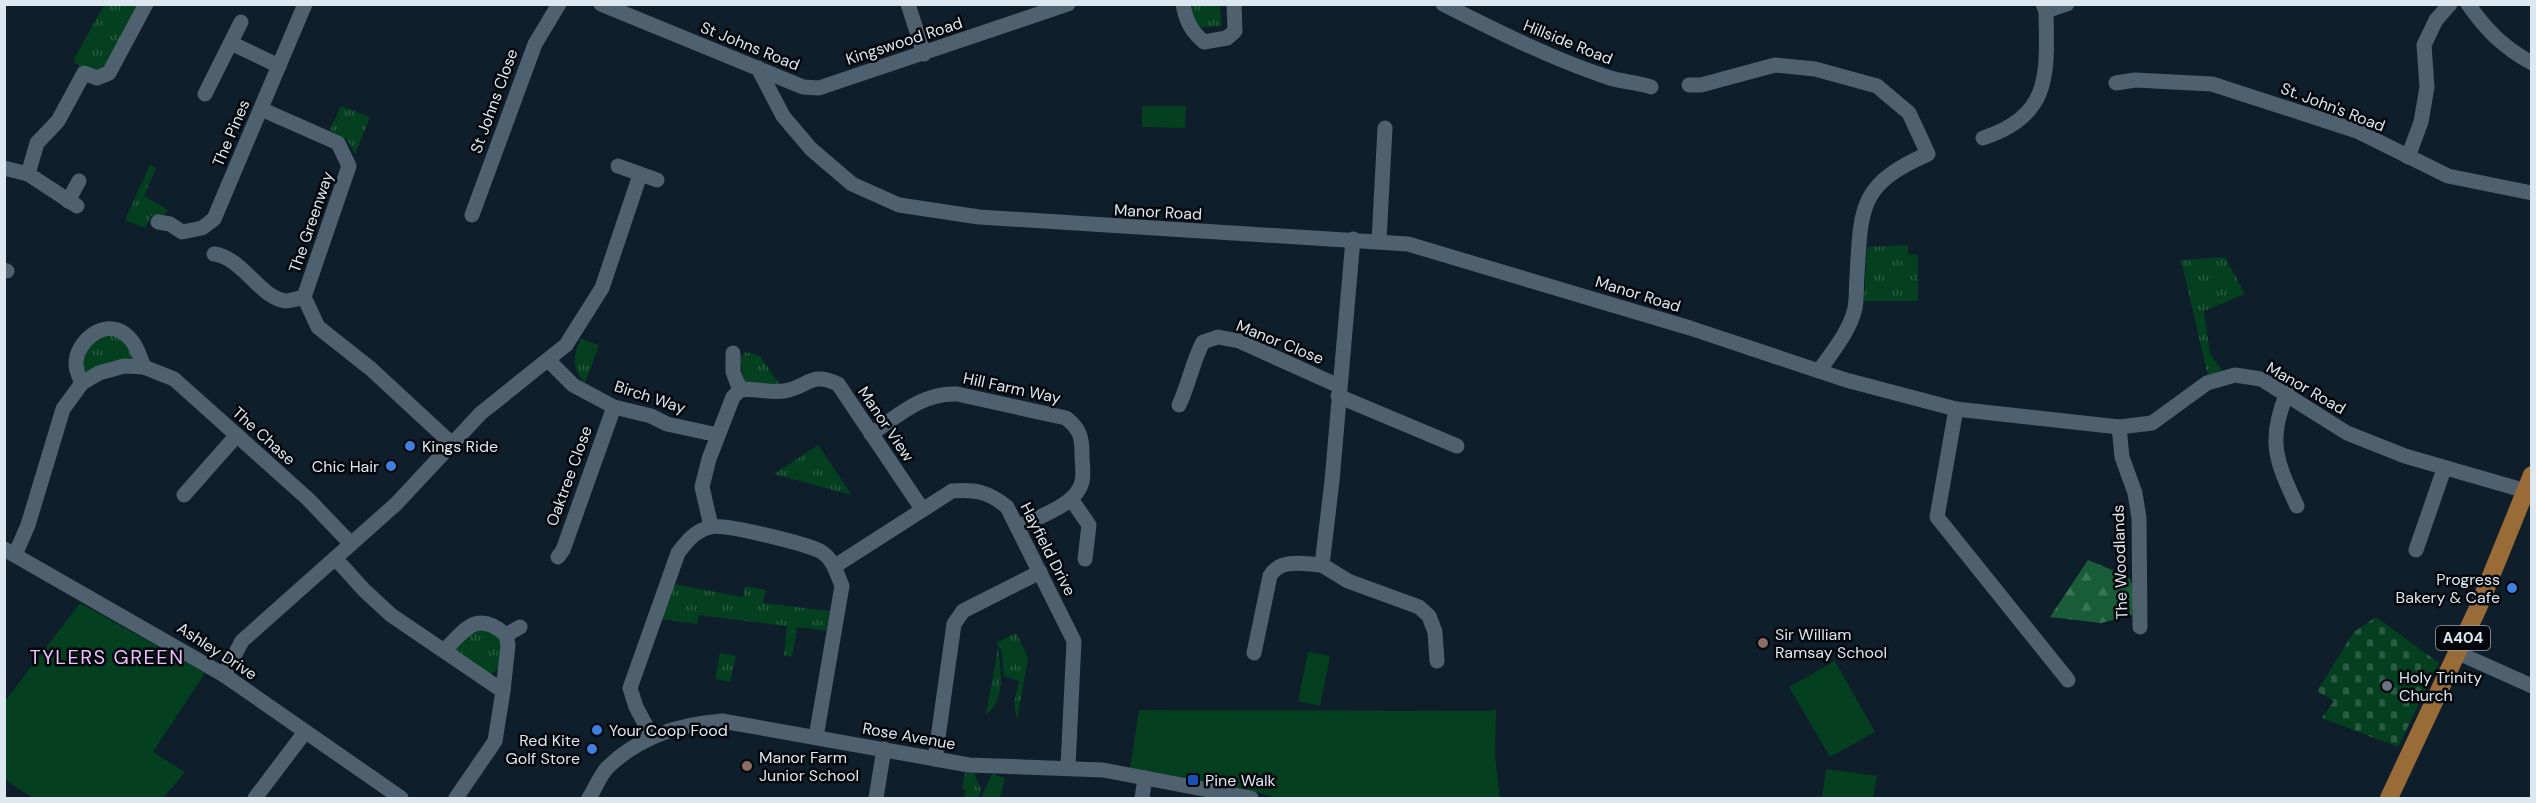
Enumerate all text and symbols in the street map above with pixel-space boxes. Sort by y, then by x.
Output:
street label: Kingswood Road [843,12,965,70]
street label: Hillside Road [1520,15,1616,69]
street label: St Johns Road [697,17,803,75]
street label: St Johns Close [465,46,523,156]
street label: St. John's Road [2278,77,2388,137]
street label: The Pines [207,96,255,170]
street label: The Greenway [284,168,338,275]
street label: Manor Road [1113,199,1203,225]
street label: Manor Road [1593,271,1683,317]
street label: Manor Close [1233,315,1327,369]
street label: Manor Road [2263,357,2349,419]
street label: Hill Farm Way [961,367,1063,409]
street label: Birch Way [612,376,688,418]
street label: Manor View [853,382,919,466]
street label: The Chase [228,402,300,470]
street label: Oaktree Close [541,423,597,529]
place label: Kings Ride [422,436,498,457]
marker: Kings Ride [403,439,417,453]
place label: Chic Hair [312,456,379,477]
marker: Chic Hair [384,459,398,473]
street label: Hayfield Drive [1015,499,1081,599]
street label: The Woodlands [2108,504,2132,620]
place label: Progress Bakery & Cafe [2396,569,2500,608]
marker: Progress Bakery & Cafe [2505,581,2519,595]
street label: Ashley Drive [173,617,261,685]
place label: Sir William Ramsay School [1775,624,1887,663]
road number: A404 [2436,626,2490,650]
marker: Sir William Ramsay School [1756,636,1770,650]
district label: TYLERS GREEN [30,644,184,670]
place label: Holy Trinity Church [2399,667,2482,706]
marker: Holy Trinity Church [2380,679,2394,693]
street label: Rose Avenue [861,717,957,755]
place label: Your Coop Food [609,720,728,741]
marker: Your Coop Food [590,723,604,737]
place label: Red Kite Golf Store [506,730,580,769]
marker: Red Kite Golf Store [585,742,599,756]
place label: Manor Farm Junior School [759,747,859,786]
marker: Manor Farm Junior School [740,759,754,773]
place label: Pine Walk [1205,770,1276,791]
marker: Pine Walk [1186,773,1200,787]

